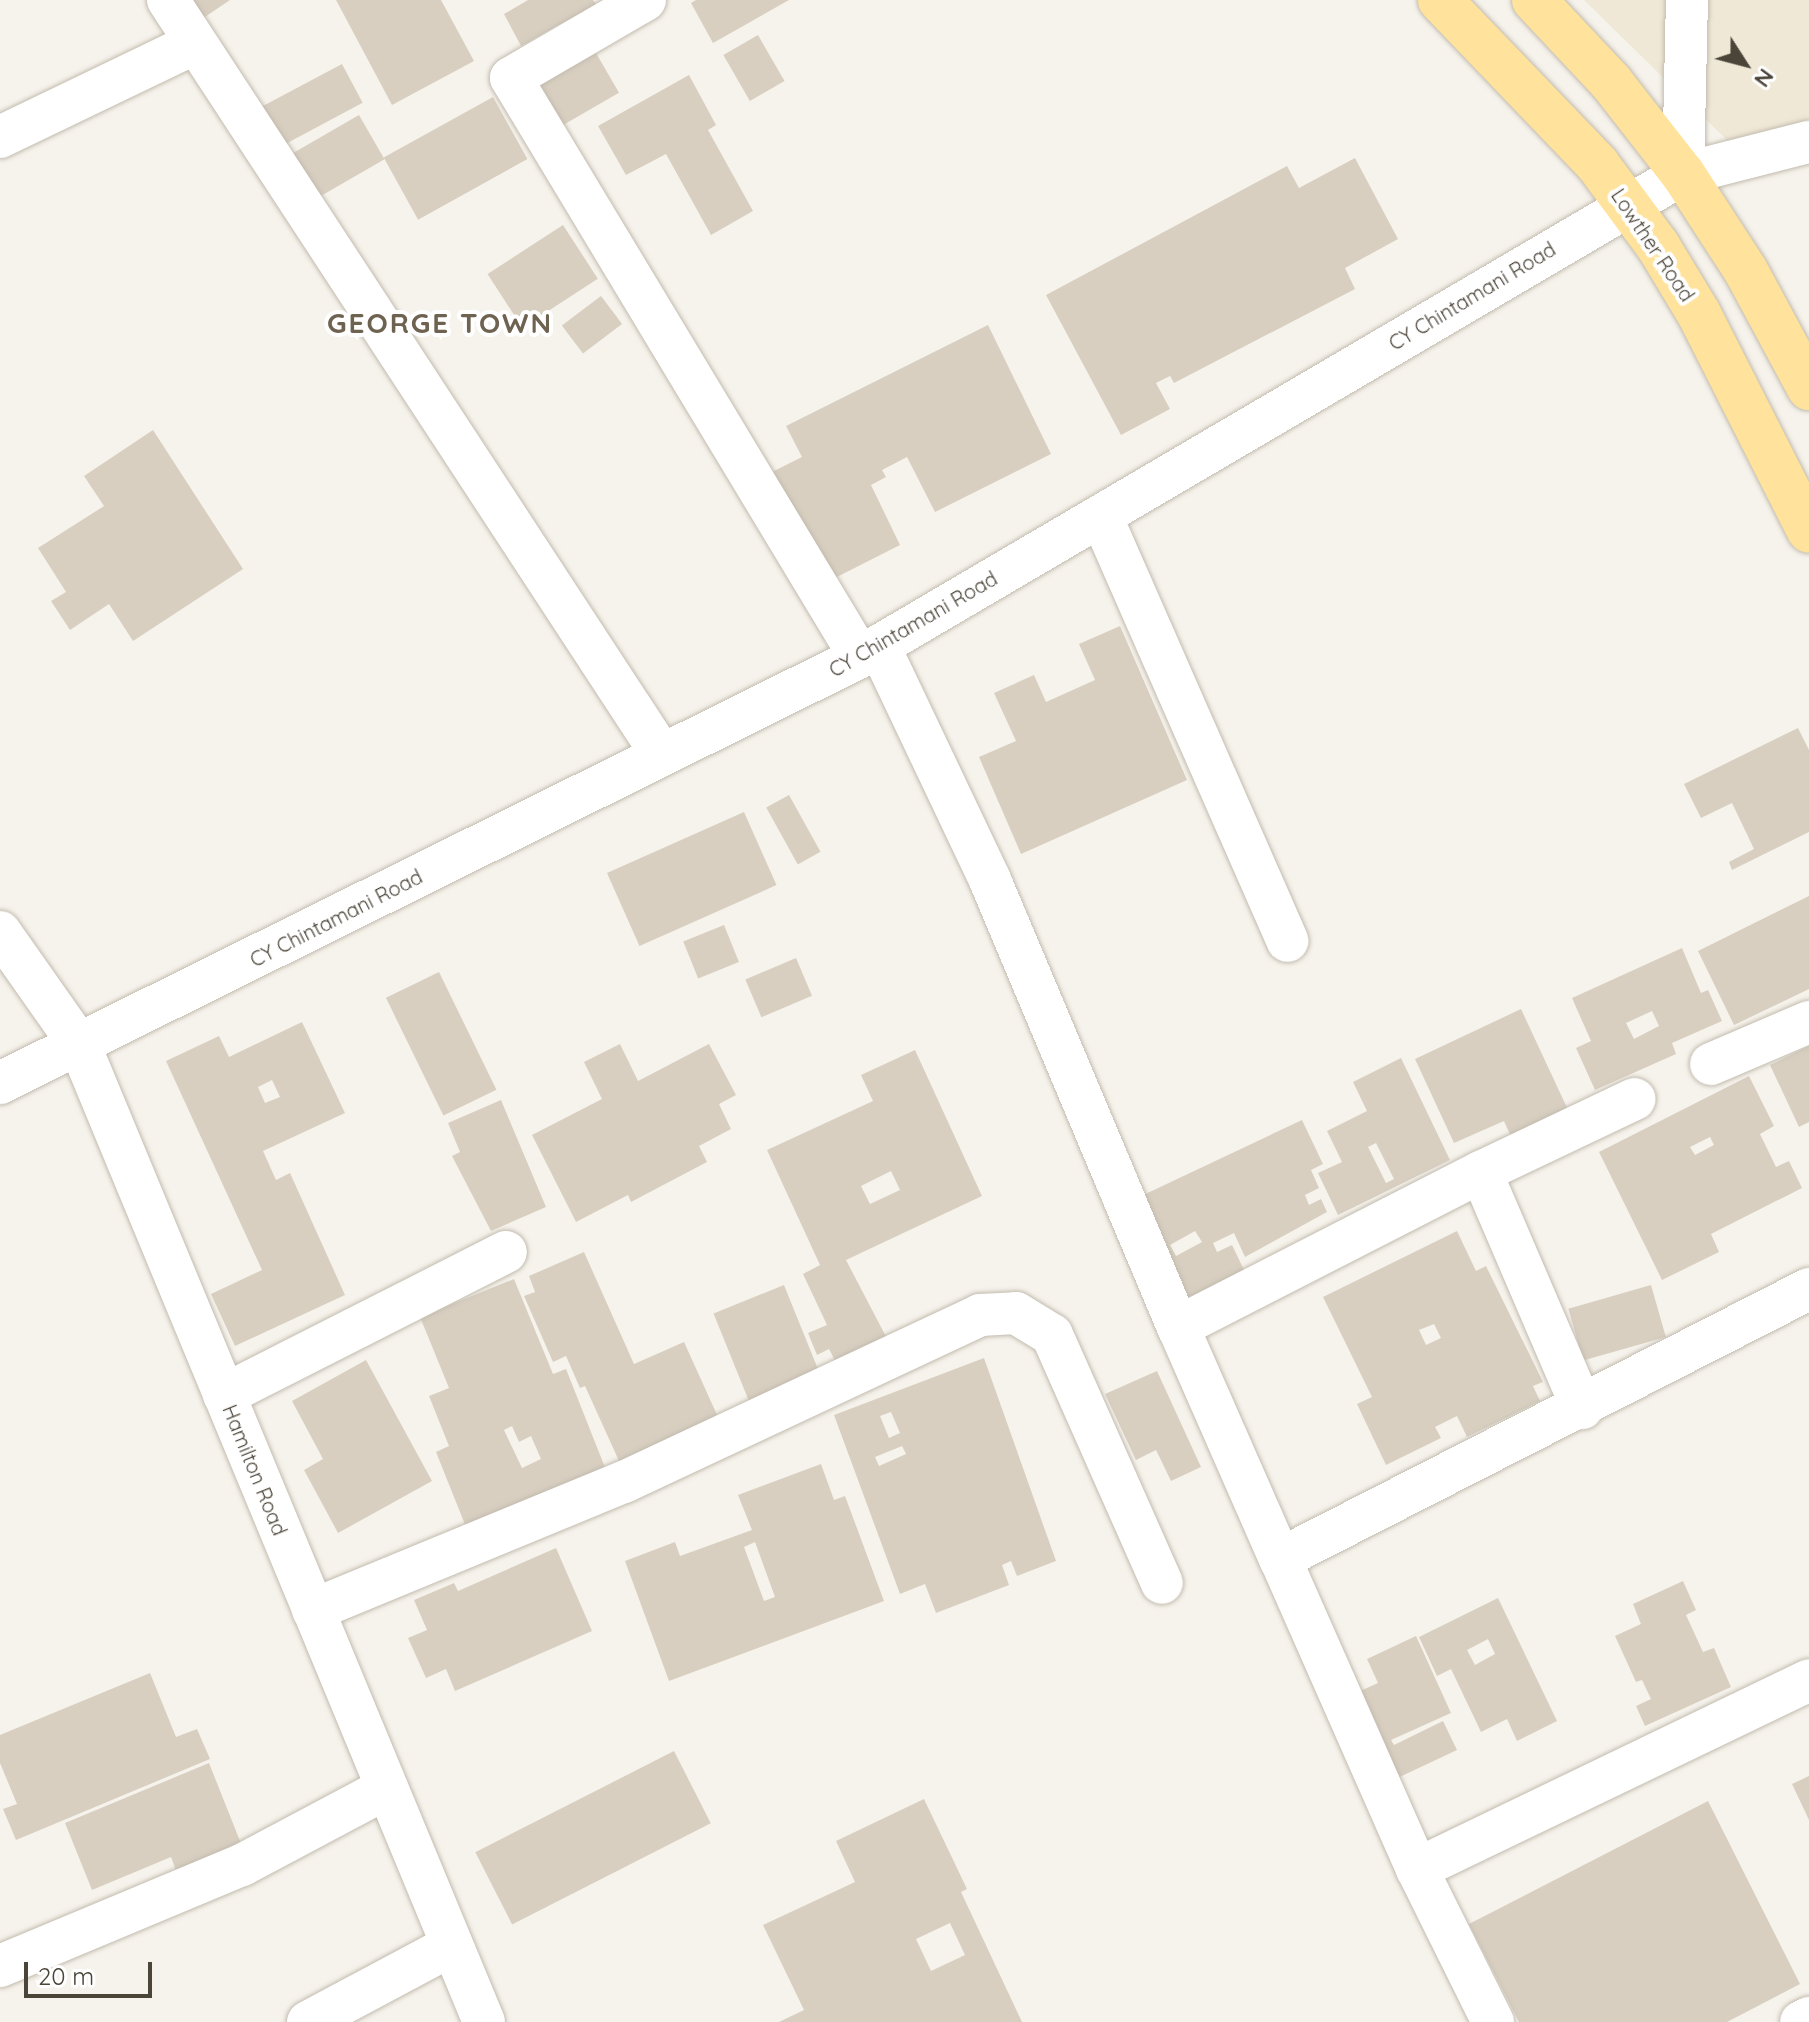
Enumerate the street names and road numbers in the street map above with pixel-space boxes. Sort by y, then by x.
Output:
street label: Lowther Road [1606,184,1700,306]
street label: CY Chintamani Road [1384,237,1560,355]
street label: CY Chintamani Road [825,566,1001,682]
street label: CY Chintamani Road [246,864,426,972]
street label: Hamilton Road [218,1401,292,1539]

